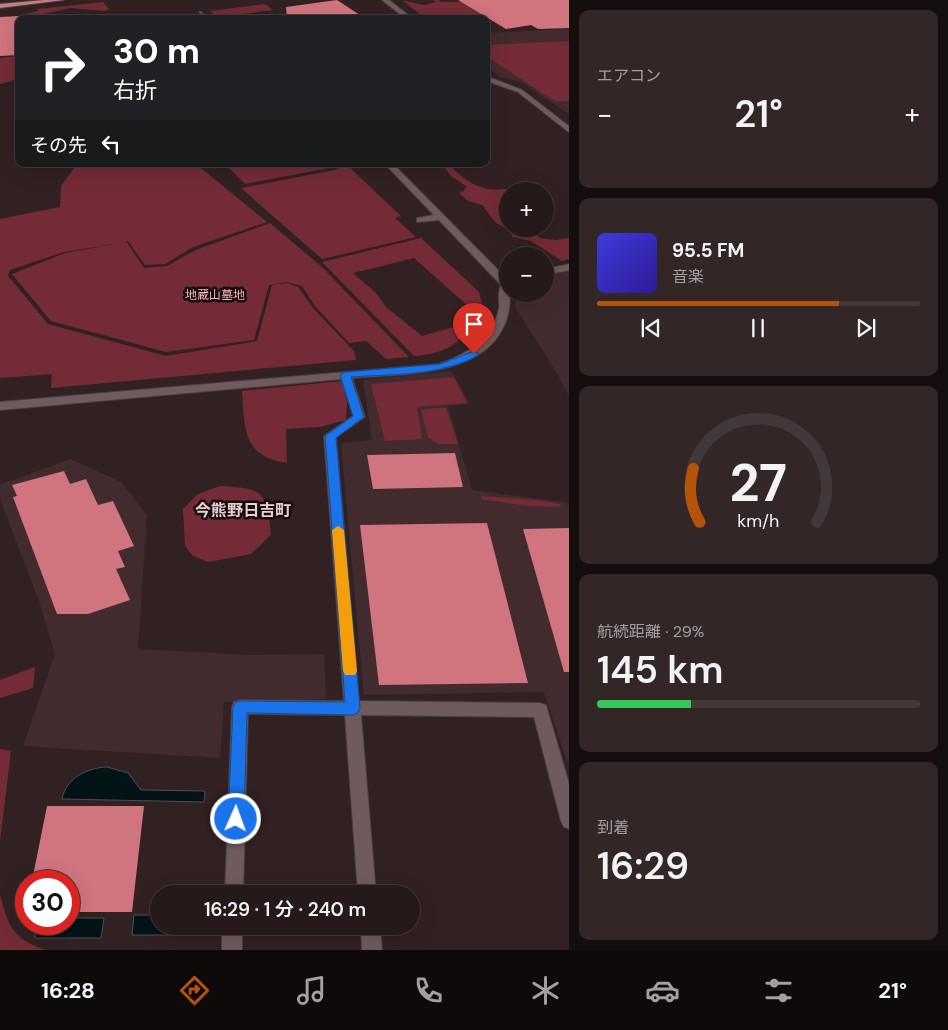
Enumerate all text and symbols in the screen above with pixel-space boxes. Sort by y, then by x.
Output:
text: 30 m [113,28,200,74]
icon: right [30,35,95,100]
text: エアコン [597,65,661,86]
text: 右折 [113,76,157,105]
text: 21° [734,89,783,139]
text: − [597,96,612,133]
text: + [905,96,920,133]
icon: left [97,130,125,158]
text: その先 [30,133,87,158]
map controls [499,182,554,302]
button: + [499,182,554,237]
text: 95.5 FM [672,238,744,263]
button: − [499,247,554,302]
text: 音楽 [672,266,704,287]
park label: 地蔵山墓地 [185,287,245,303]
pin [453,303,495,354]
icon: arrive [460,310,488,338]
icon: previous [637,314,665,342]
icon: pause [744,314,772,342]
icon: next [852,314,880,342]
text: 27 [730,449,787,517]
district label: 今熊野日吉町 [195,500,291,521]
text: km/h [737,509,780,533]
text: 航続距離 · 29% [597,621,704,642]
text: 145 km [597,645,724,695]
position arrow [209,792,261,844]
text: 到着 [597,817,629,838]
text: 16:29 [597,841,689,891]
speed limit sign: 30 [15,870,80,935]
text: 16:29 · 1 分 · 240 m [204,897,366,922]
icon: directions [177,973,212,1008]
icon: music [294,973,329,1008]
icon: phone [411,973,446,1008]
icon: climate [528,973,563,1008]
icon: car [645,973,680,1008]
icon: filters [761,973,796,1008]
text: 16:28 [41,976,95,1005]
text: 21° [878,976,907,1005]

